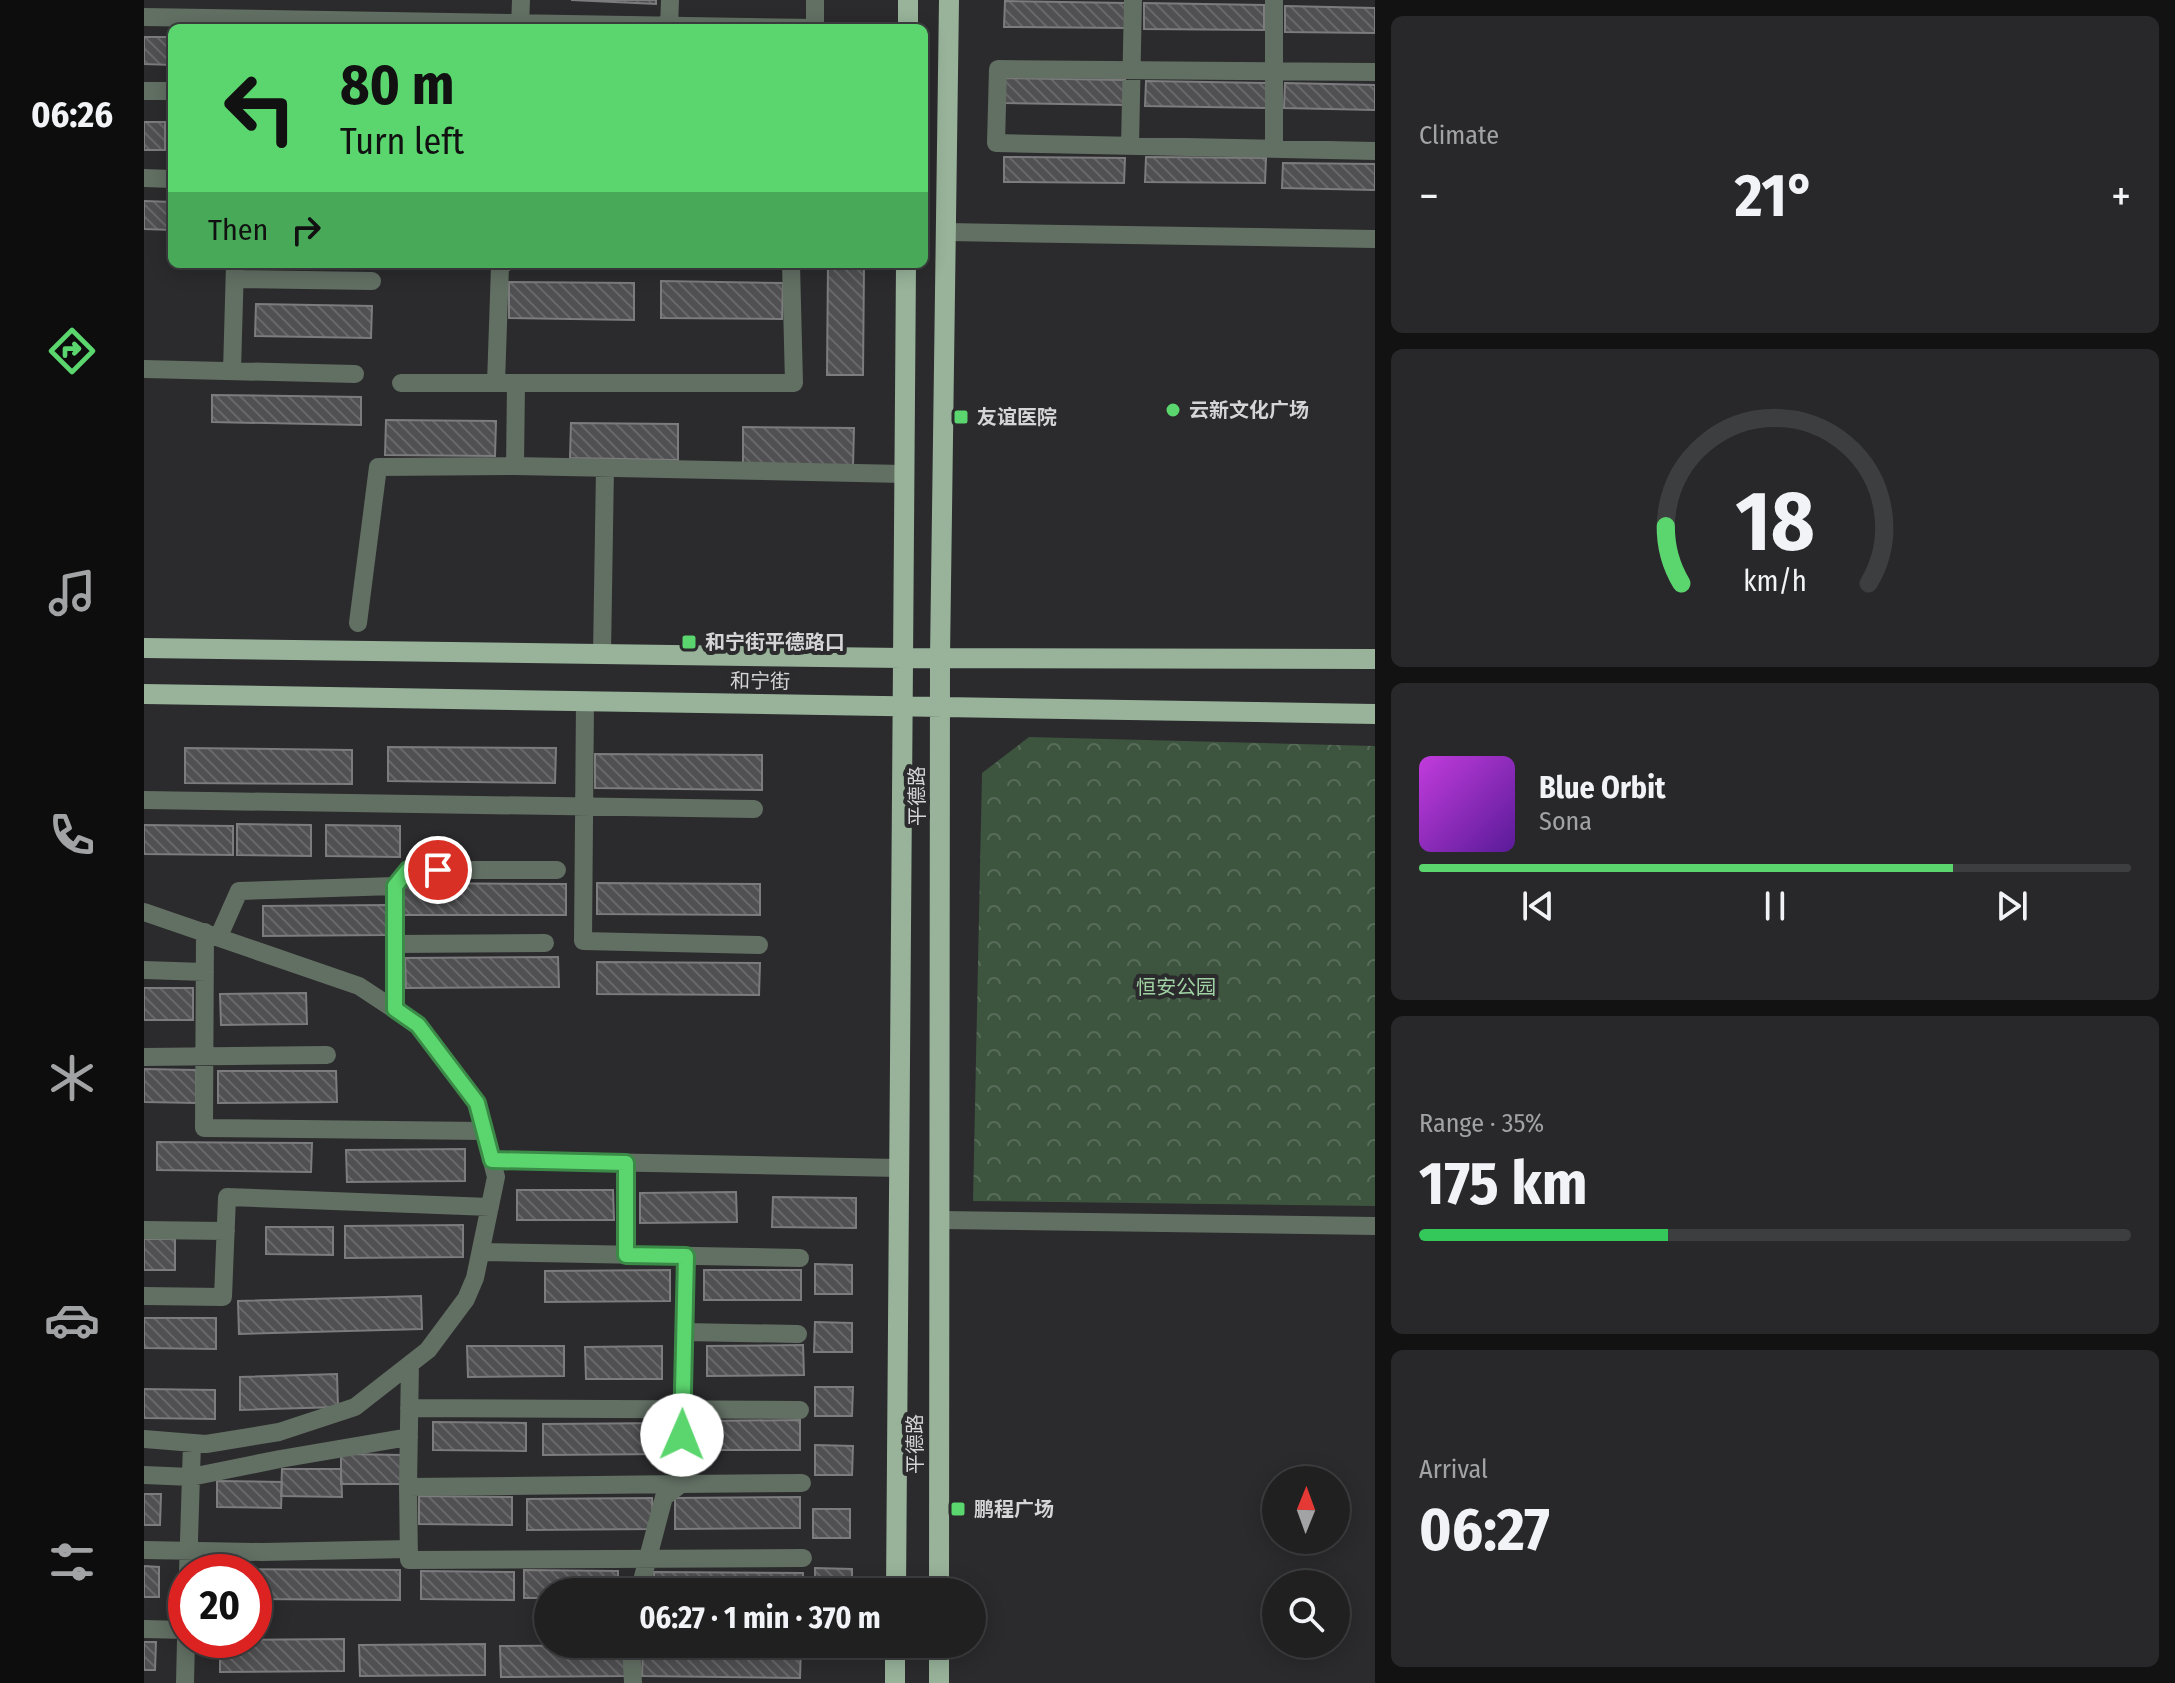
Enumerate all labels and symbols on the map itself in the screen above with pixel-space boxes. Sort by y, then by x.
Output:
place label: 云新文化广场 [1189,398,1309,422]
marker: 云新文化广场 [1164,401,1182,419]
place label: 友谊医院 [977,405,1057,429]
marker: 友谊医院 [952,408,970,426]
place label: 和宁街平德路口 [705,630,845,654]
marker: 和宁街平德路口 [680,633,698,651]
street label: 和宁街 [730,668,790,694]
street label: 平德路 [905,766,929,826]
pin [404,836,472,904]
park label: 恒安公园 [1136,975,1216,999]
position arrow [640,1393,724,1477]
street label: 平德路 [903,1414,927,1474]
north arrow [1262,1466,1350,1554]
place label: 鹏程广场 [974,1497,1054,1521]
marker: 鹏程广场 [949,1500,967,1518]
speed limit sign: 20 [168,1554,272,1658]

